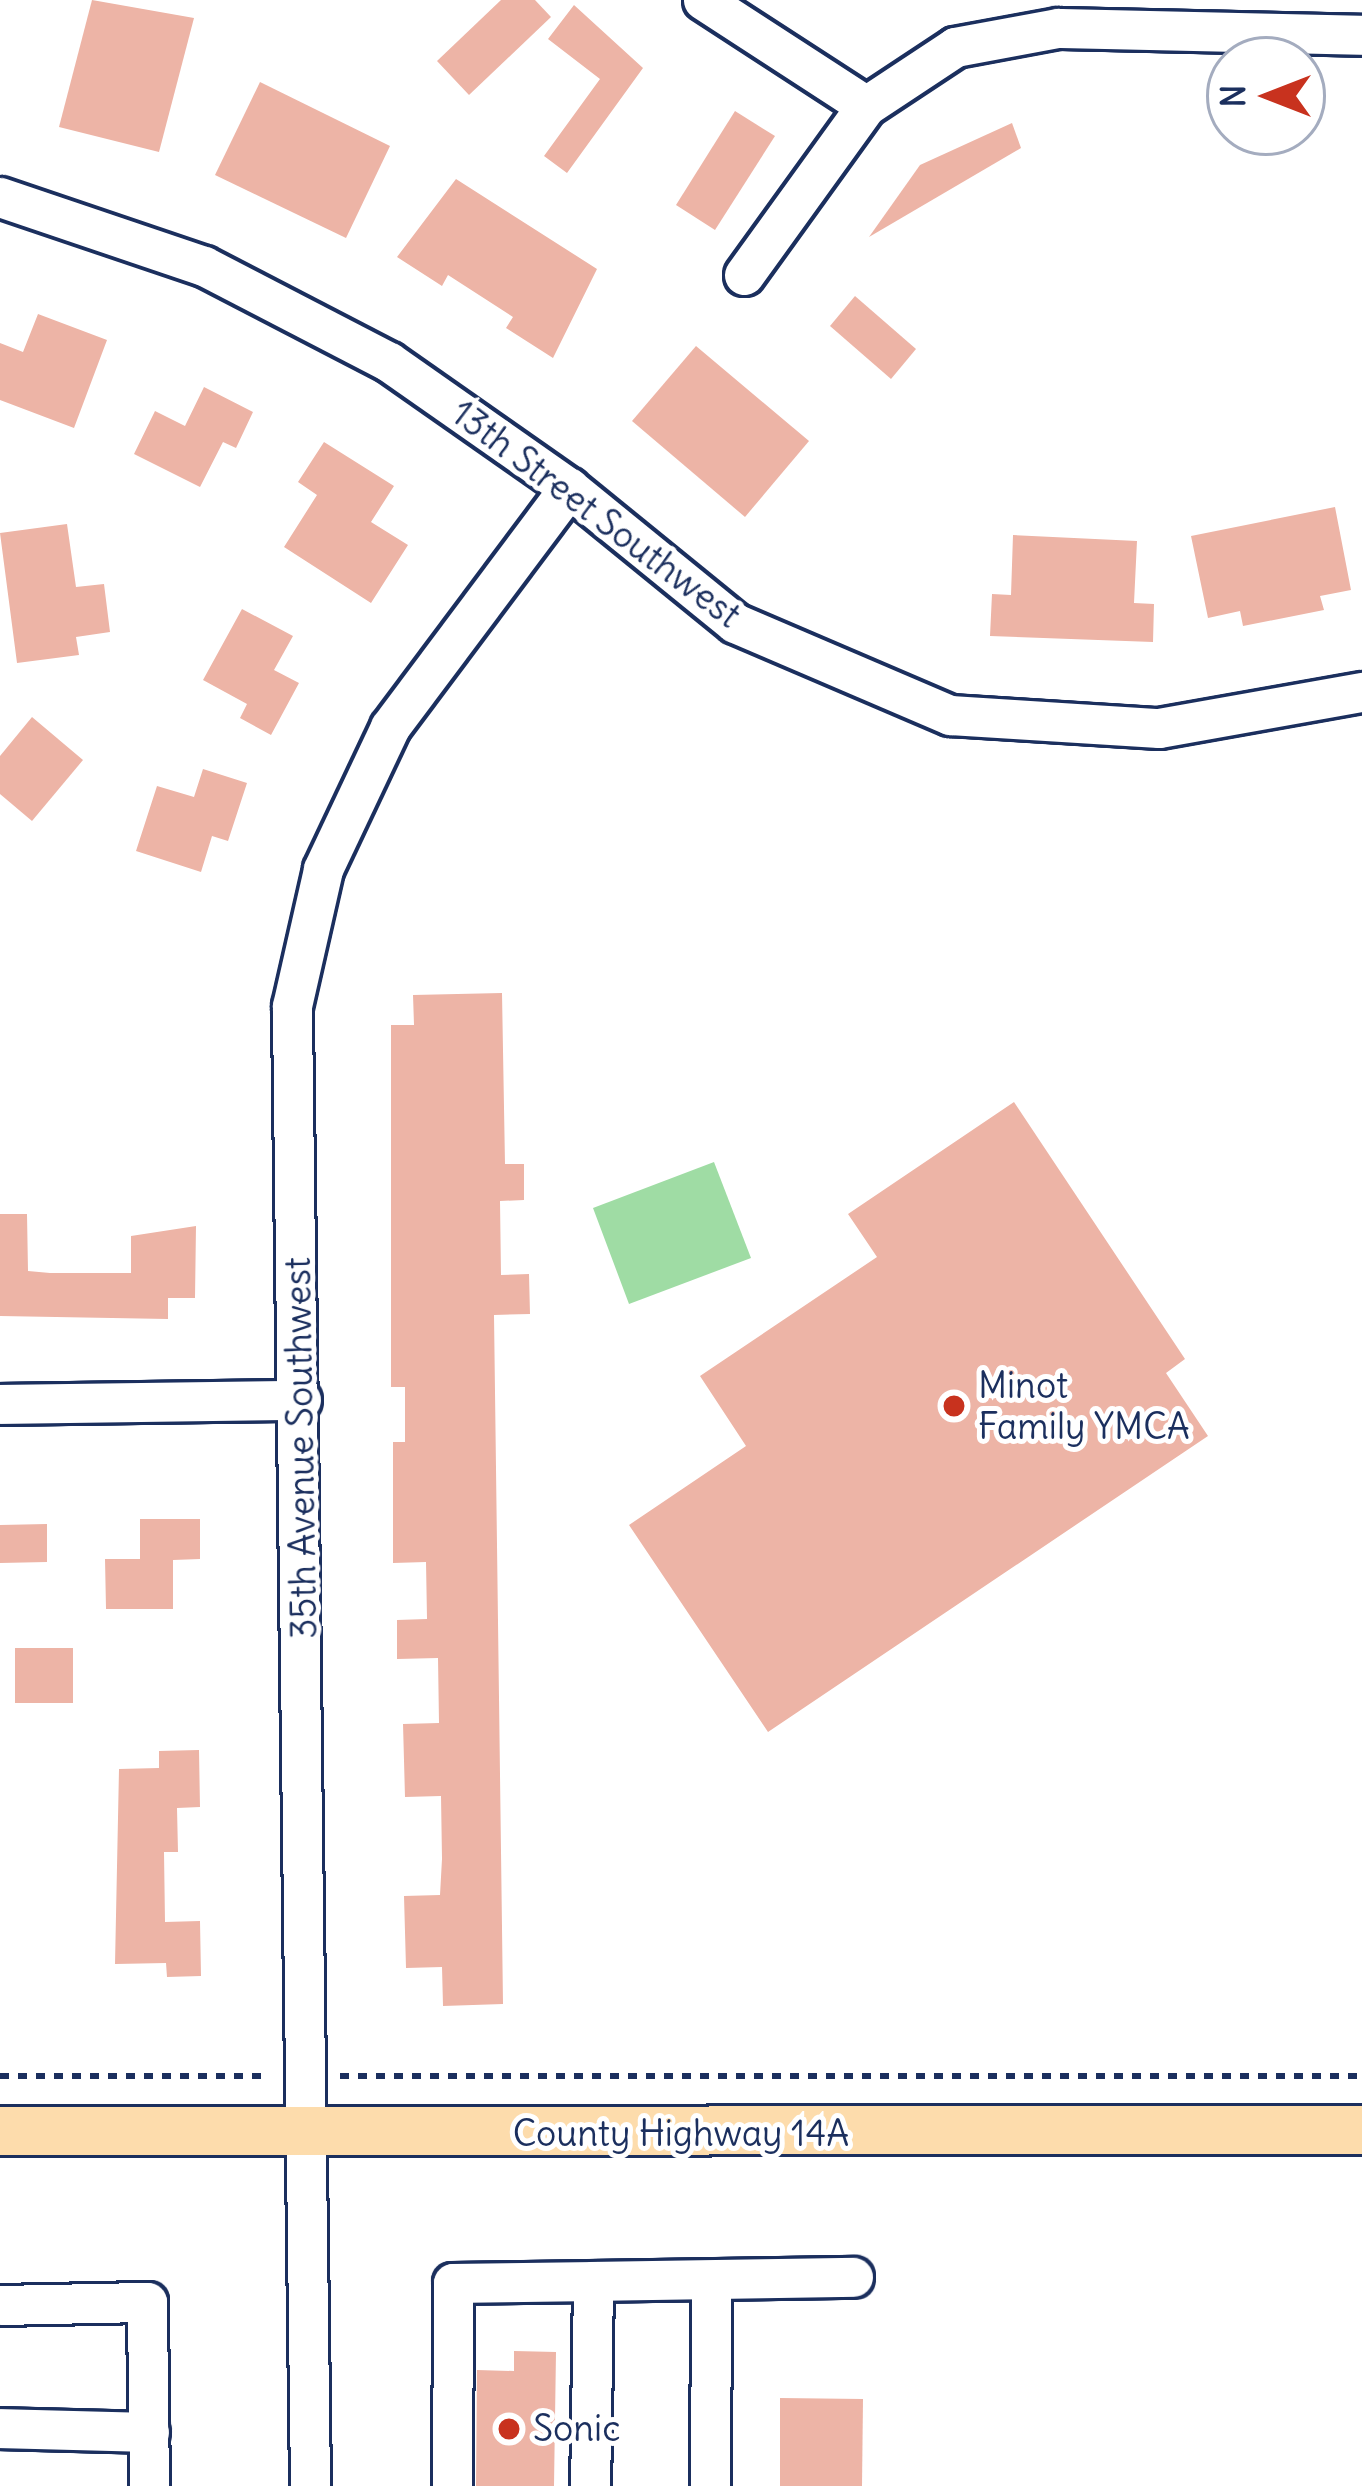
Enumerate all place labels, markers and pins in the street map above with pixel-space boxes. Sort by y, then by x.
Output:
place label: Minot Family YMCA [978,1363,1190,1448]
marker: Minot Family YMCA [941,1393,967,1419]
place label: Sonic [533,2407,620,2451]
marker: Sonic [496,2416,522,2442]

